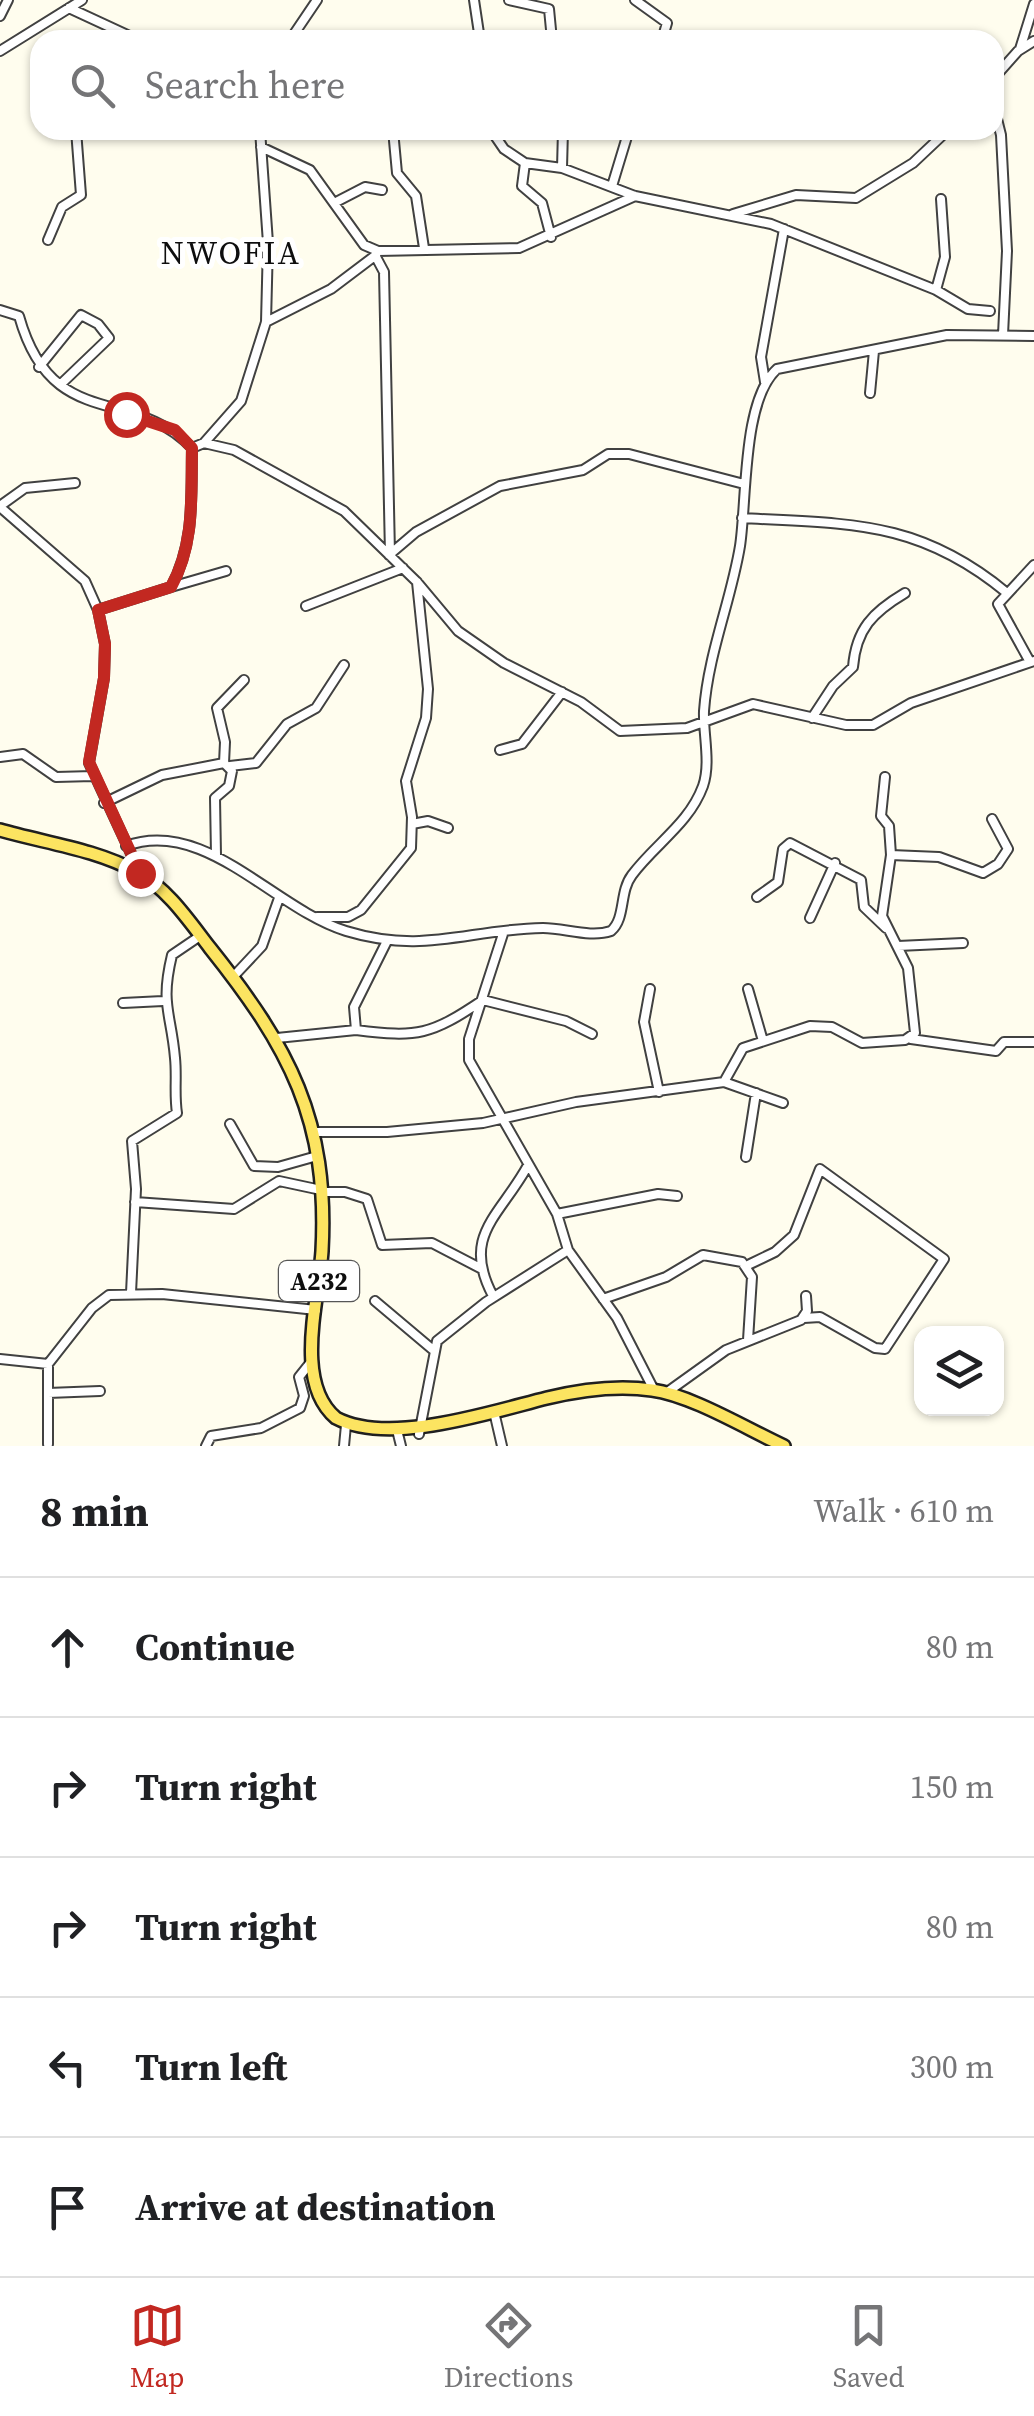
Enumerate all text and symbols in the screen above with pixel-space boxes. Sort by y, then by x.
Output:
search box [30,30,1004,140]
icon: search [65,58,120,113]
text: Search here [145,59,345,111]
district label: NWOFIA [160,231,302,275]
route start [104,392,150,438]
route end [118,851,164,897]
road number: A232 [279,1261,359,1301]
map controls [914,1326,1004,1416]
button: layers [914,1326,1004,1416]
text: 8 min [40,1482,149,1540]
text: Walk · 610 m [813,1489,994,1533]
icon: ahead [40,1620,95,1675]
text: Continue [135,1621,295,1673]
text: 80 m [926,1625,994,1669]
icon: right [40,1760,95,1815]
text: Turn right [135,1761,317,1813]
text: 150 m [910,1765,994,1809]
icon: right [40,1900,95,1955]
text: Turn right [135,1901,317,1953]
text: 80 m [926,1905,994,1949]
icon: left [40,2040,95,2095]
text: Turn left [135,2041,287,2093]
text: 300 m [910,2045,994,2089]
icon: arrive [40,2180,95,2235]
text: Arrive at destination [135,2181,496,2233]
tab: Map [130,2298,185,2396]
tab: Directions [444,2298,573,2396]
tab: Saved [833,2298,904,2396]

